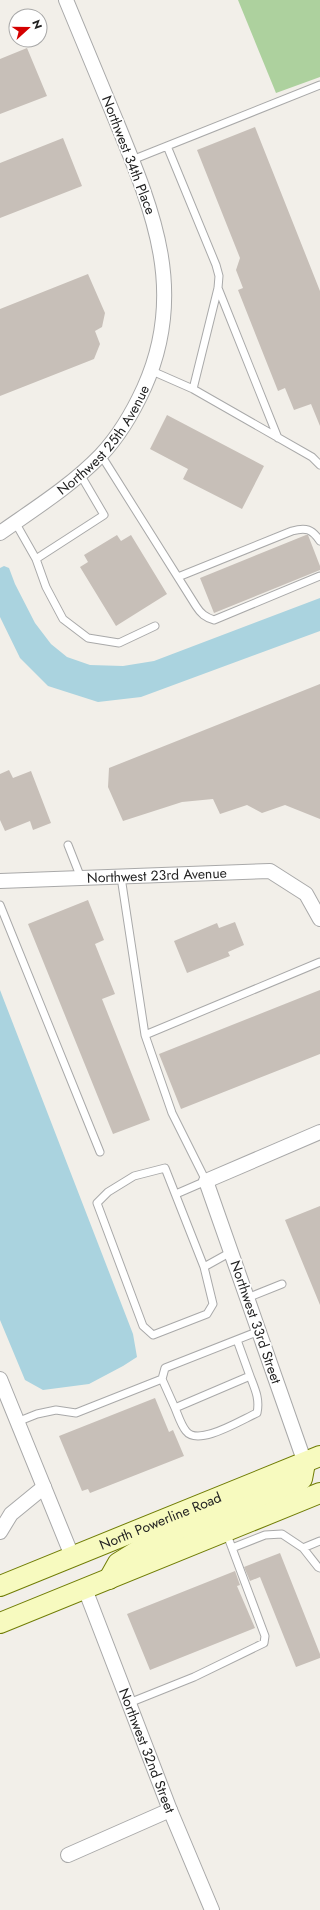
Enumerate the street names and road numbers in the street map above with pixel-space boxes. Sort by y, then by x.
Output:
street label: Northwest 34th Place [97,93,161,217]
street label: Northwest 25th Avenue [53,382,154,500]
street label: Northwest 23rd Avenue [87,863,227,888]
street label: Northwest 33rd Street [225,1258,287,1387]
street label: North Powerline Road [96,1487,224,1555]
street label: Northwest 32nd Street [114,1685,180,1817]

